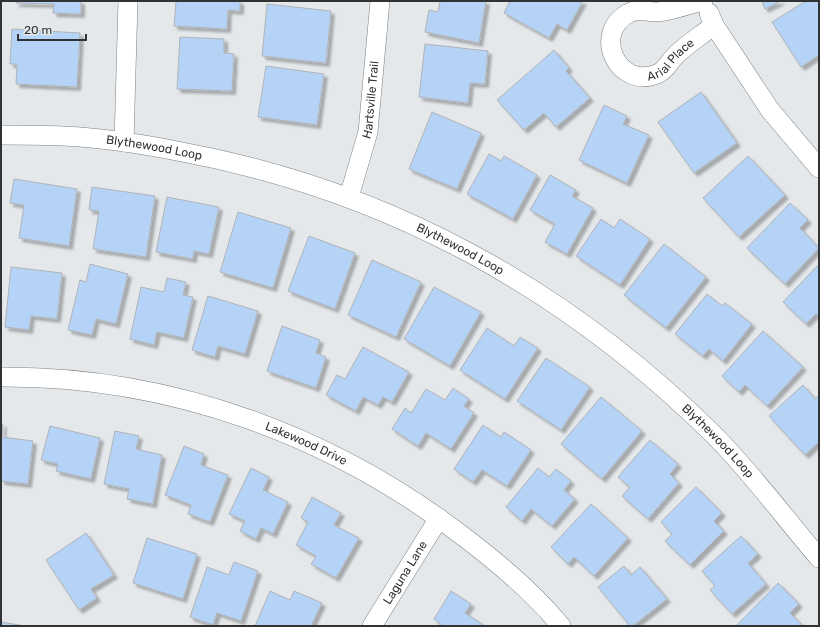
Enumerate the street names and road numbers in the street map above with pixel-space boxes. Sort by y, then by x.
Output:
street label: Arial Place [646,35,697,84]
street label: Hartsville Trail [359,60,381,140]
street label: Blythewood Loop [105,133,203,163]
street label: Blythewood Loop [414,220,507,278]
street label: Blythewood Loop [679,401,757,481]
street label: Lakewood Drive [263,419,350,468]
street label: Laguna Lane [380,538,430,607]

